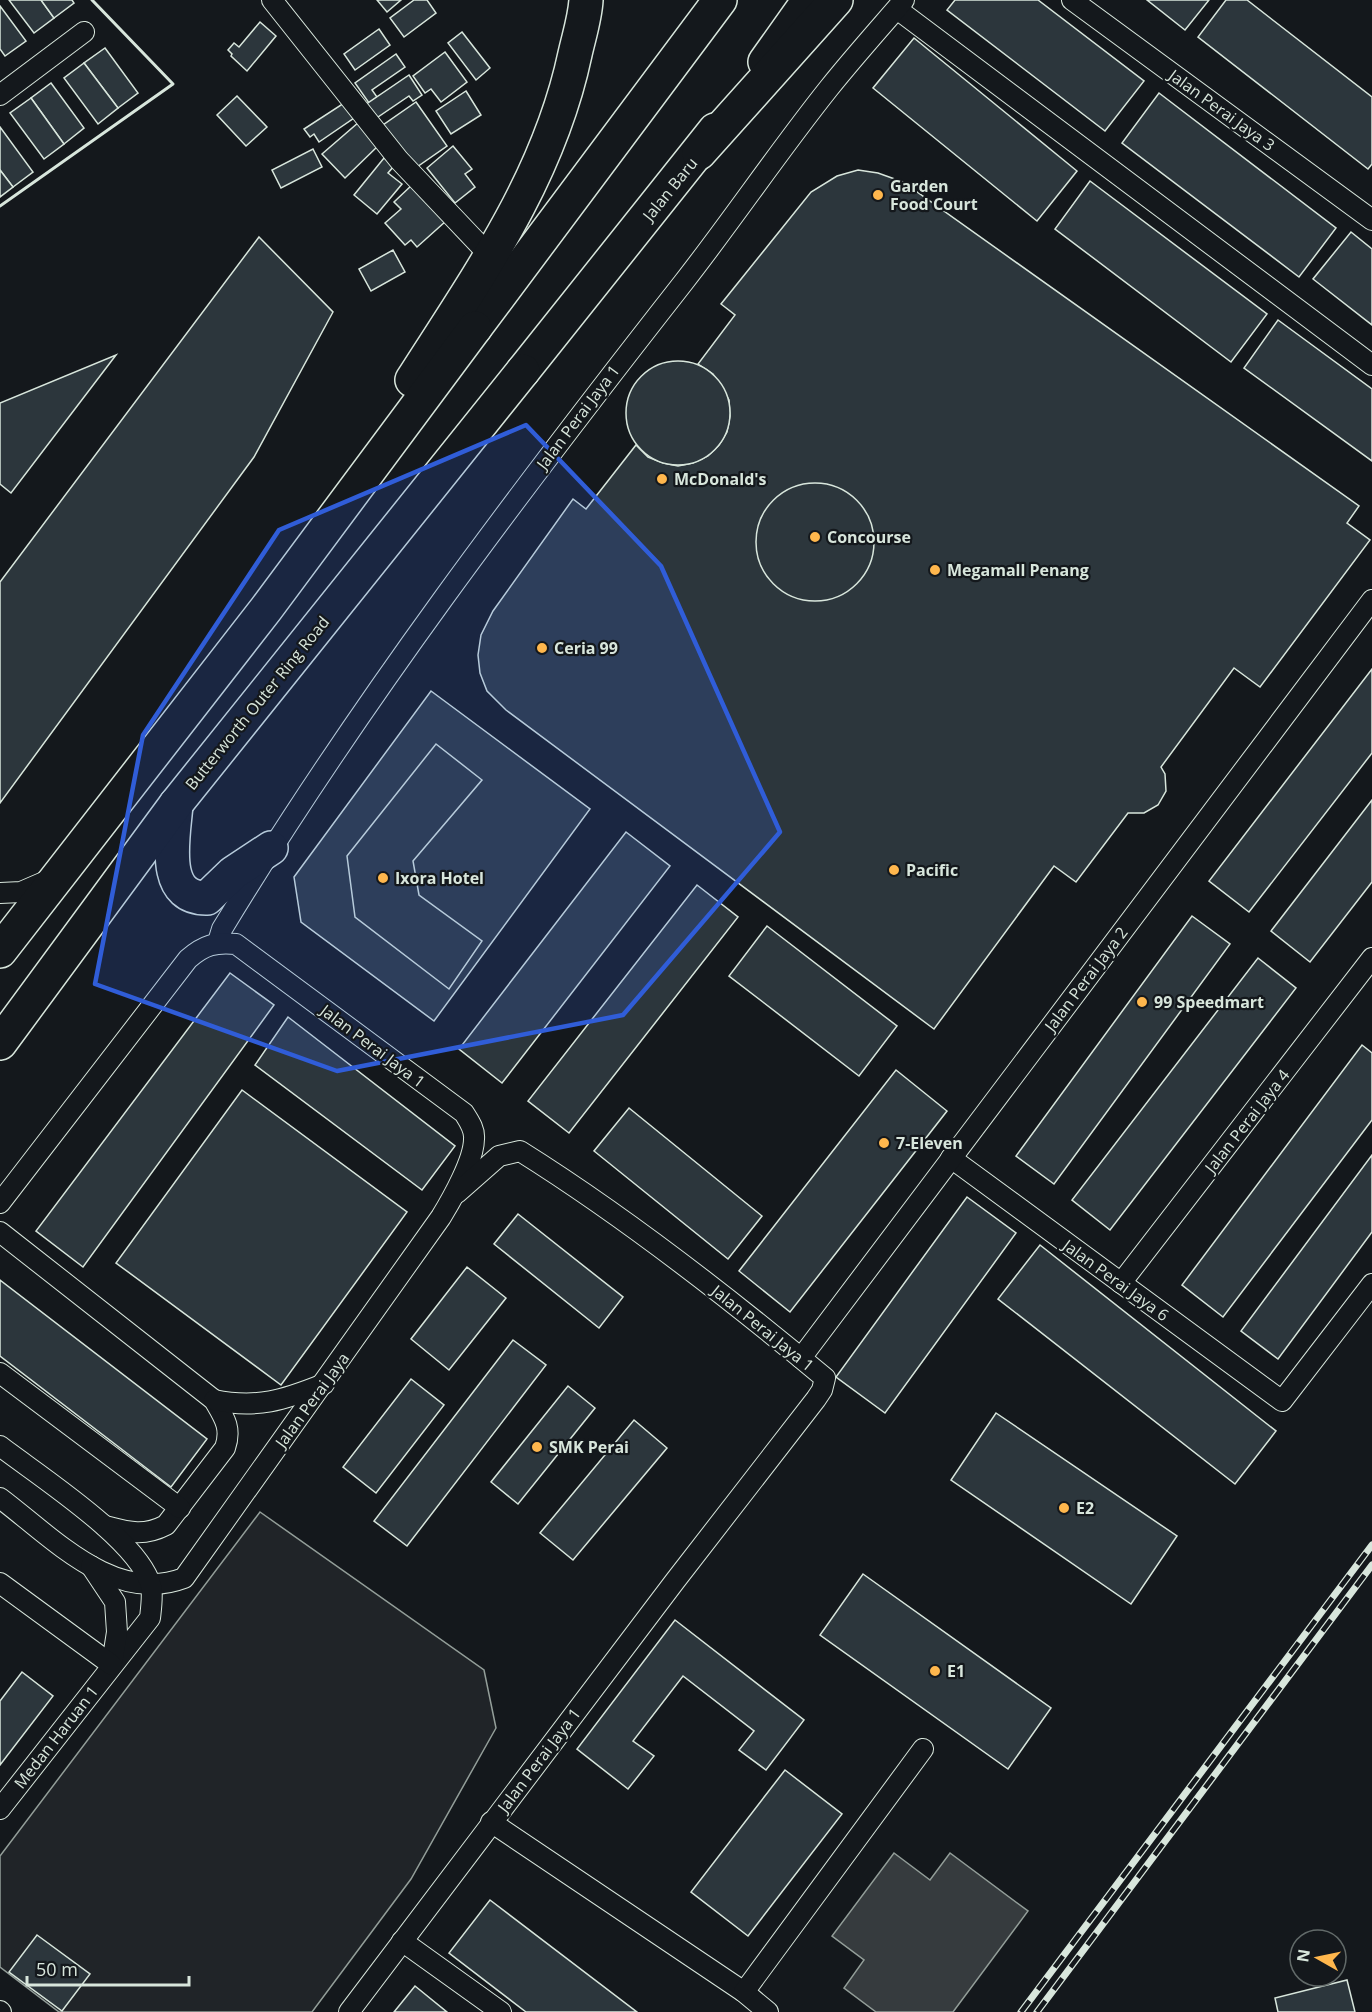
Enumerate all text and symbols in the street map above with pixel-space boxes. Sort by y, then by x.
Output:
street label: Jalan Perai Jaya 3 [1163,63,1279,156]
street label: Jalan Baru [636,153,702,227]
place label: Garden Food Court [890,175,978,215]
marker: Garden Food Court [871,188,885,202]
street label: Jalan Perai Jaya 1 [530,360,625,475]
place label: McDonald's [674,468,767,490]
marker: McDonald's [655,472,669,486]
place label: Concourse [827,526,911,548]
marker: Concourse [808,530,822,544]
place label: Megamall Penang [947,559,1089,581]
marker: Megamall Penang [928,563,942,577]
street label: Butterworth Outer Ring Road [180,611,334,795]
place label: Ceria 99 [554,637,618,659]
marker: Ceria 99 [535,641,549,655]
place label: Pacific [906,859,958,881]
marker: Pacific [887,863,901,877]
place label: Ixora Hotel [395,867,484,889]
marker: Ixora Hotel [376,871,390,885]
street label: Jalan Perai Jaya 2 [1038,922,1133,1037]
place label: 99 Speedmart [1154,991,1264,1013]
marker: 99 Speedmart [1135,995,1149,1009]
street label: Jalan Perai Jaya 1 [315,998,430,1093]
street label: Jalan Perai Jaya 4 [1198,1065,1294,1179]
place label: 7-Eleven [896,1132,963,1154]
marker: 7-Eleven [877,1136,891,1150]
street label: Jalan Perai Jaya 6 [1057,1233,1173,1326]
street label: Jalan Perai Jaya 1 [706,1279,819,1376]
street label: Jalan Perai Jaya [269,1348,354,1454]
place label: SMK Perai [549,1436,629,1458]
marker: SMK Perai [530,1440,544,1454]
place label: E2 [1076,1497,1094,1519]
marker: E2 [1057,1501,1071,1515]
place label: E1 [947,1660,965,1682]
marker: E1 [928,1664,942,1678]
street label: Medan Haruan 1 [9,1681,103,1793]
street label: Jalan Perai Jaya 1 [491,1703,586,1818]
north arrow [1288,1928,1348,1988]
text: N [1291,1948,1315,1964]
scale bar [27,1949,189,1987]
text: 50 m [36,1957,78,1981]

